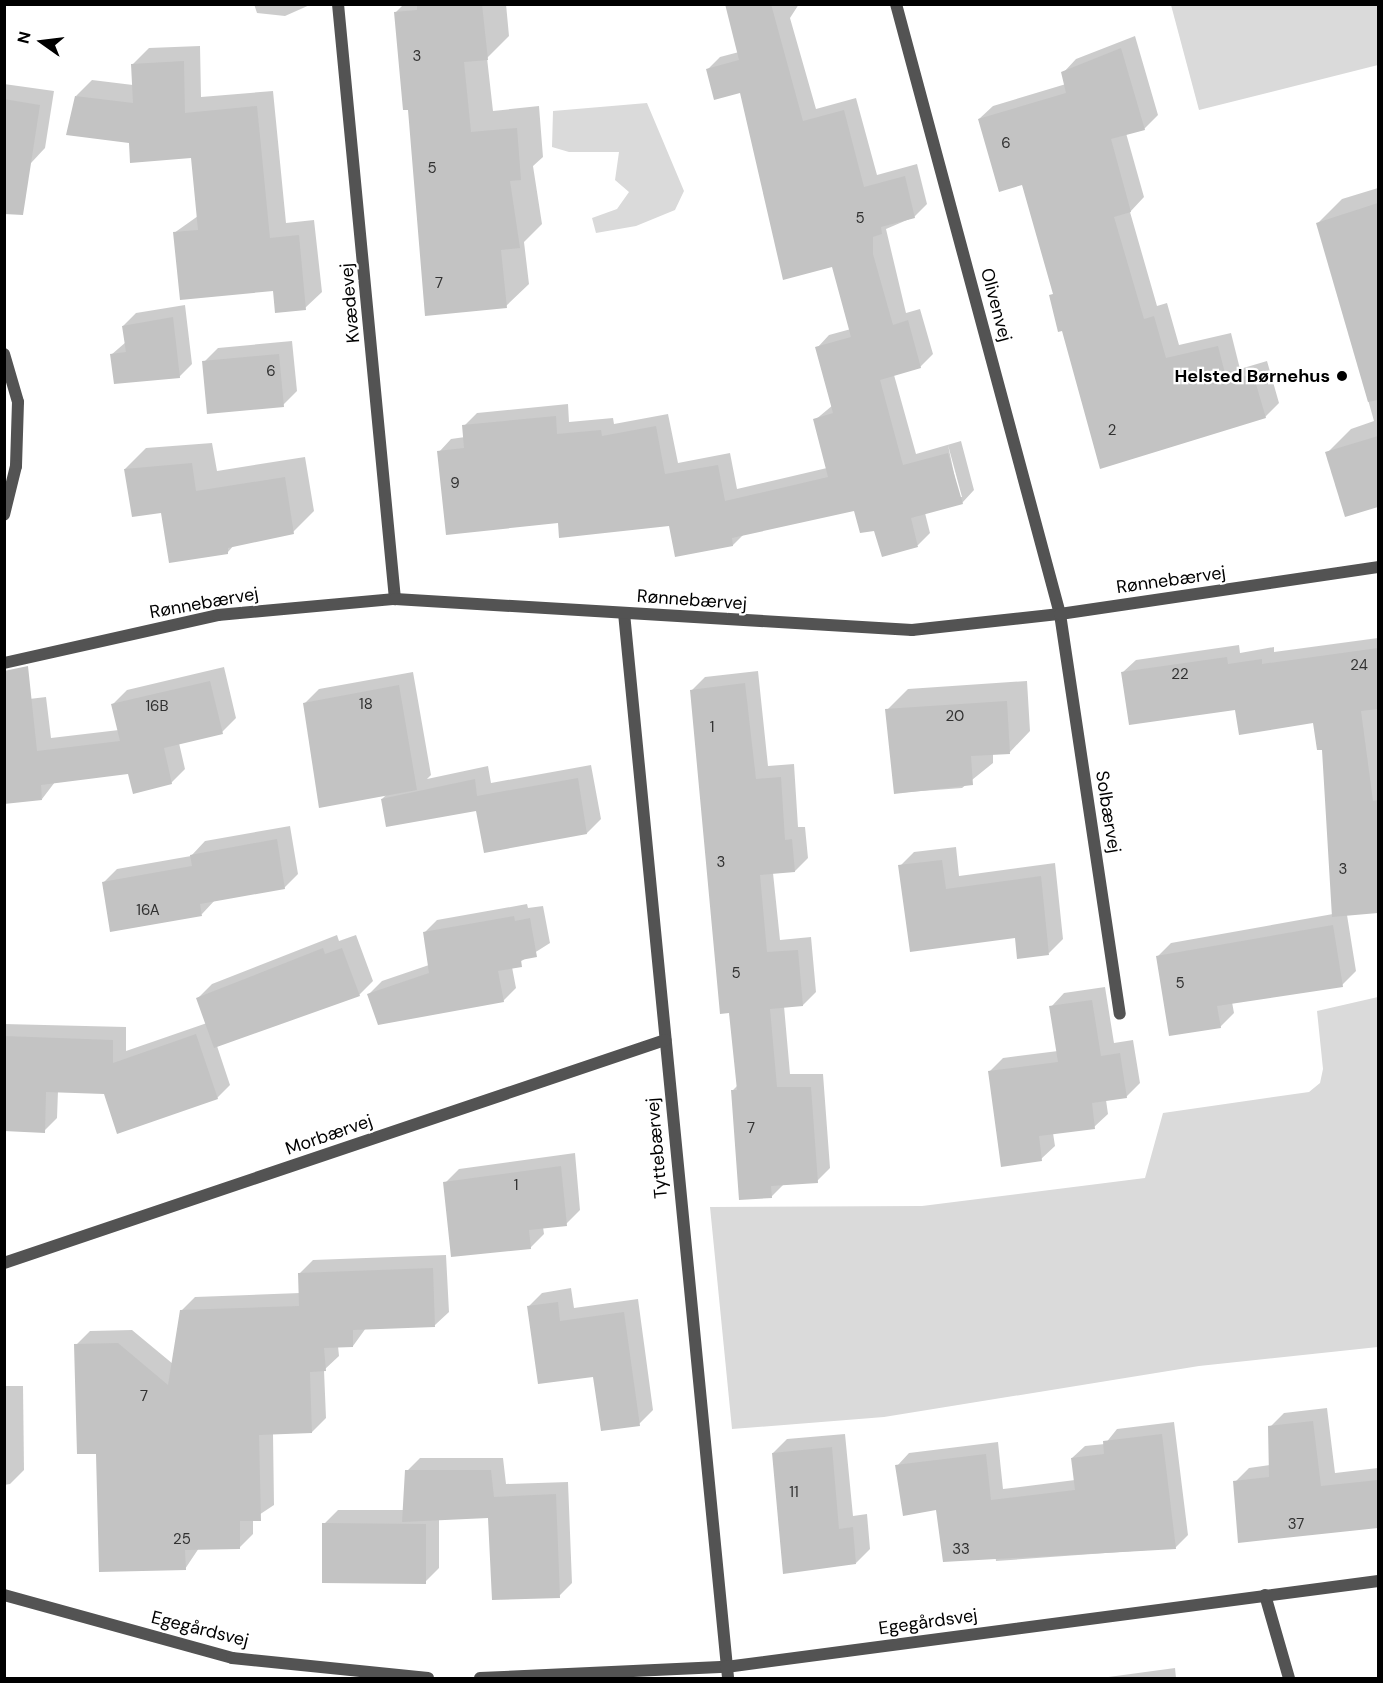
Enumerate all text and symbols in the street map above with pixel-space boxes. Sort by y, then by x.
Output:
north arrow [12,12,72,72]
text: N [12,29,36,46]
house number: 3 [413,48,421,66]
house number: 6 [1001,135,1011,153]
house number: 5 [427,160,437,178]
house number: 5 [855,210,865,228]
street label: Kvædevej [336,262,364,344]
street label: Olivenvej [976,266,1016,344]
house number: 7 [435,275,443,293]
house number: 6 [266,363,276,381]
place label: Helsted Børnehus [1175,365,1330,387]
marker: Helsted Børnehus [1335,369,1349,383]
house number: 2 [1108,422,1116,440]
house number: 9 [450,475,460,493]
street label: Rønnebærvej [1115,562,1227,598]
street label: Rønnebærvej [148,583,260,623]
street label: Rønnebærvej [636,585,748,615]
house number: 24 [1350,657,1368,675]
house number: 22 [1171,666,1189,684]
house number: 18 [359,696,373,714]
house number: 16B [145,698,169,716]
house number: 20 [946,708,964,726]
house number: 1 [710,719,714,737]
street label: Solbærvej [1091,769,1125,855]
house number: 3 [717,854,725,872]
house number: 3 [1339,861,1347,879]
house number: 16A [136,902,160,920]
house number: 5 [731,965,741,983]
house number: 5 [1175,975,1185,993]
street label: Tyttebærvej [642,1097,672,1199]
street label: Morbærvej [283,1110,375,1160]
house number: 7 [747,1120,755,1138]
house number: 1 [514,1177,518,1195]
house number: 7 [140,1388,148,1406]
house number: 11 [789,1484,799,1502]
house number: 37 [1288,1516,1304,1534]
house number: 25 [173,1531,191,1549]
house number: 33 [952,1541,970,1559]
street label: Egegårdsvej [877,1604,979,1640]
street label: Egegårdsvej [149,1606,251,1652]

